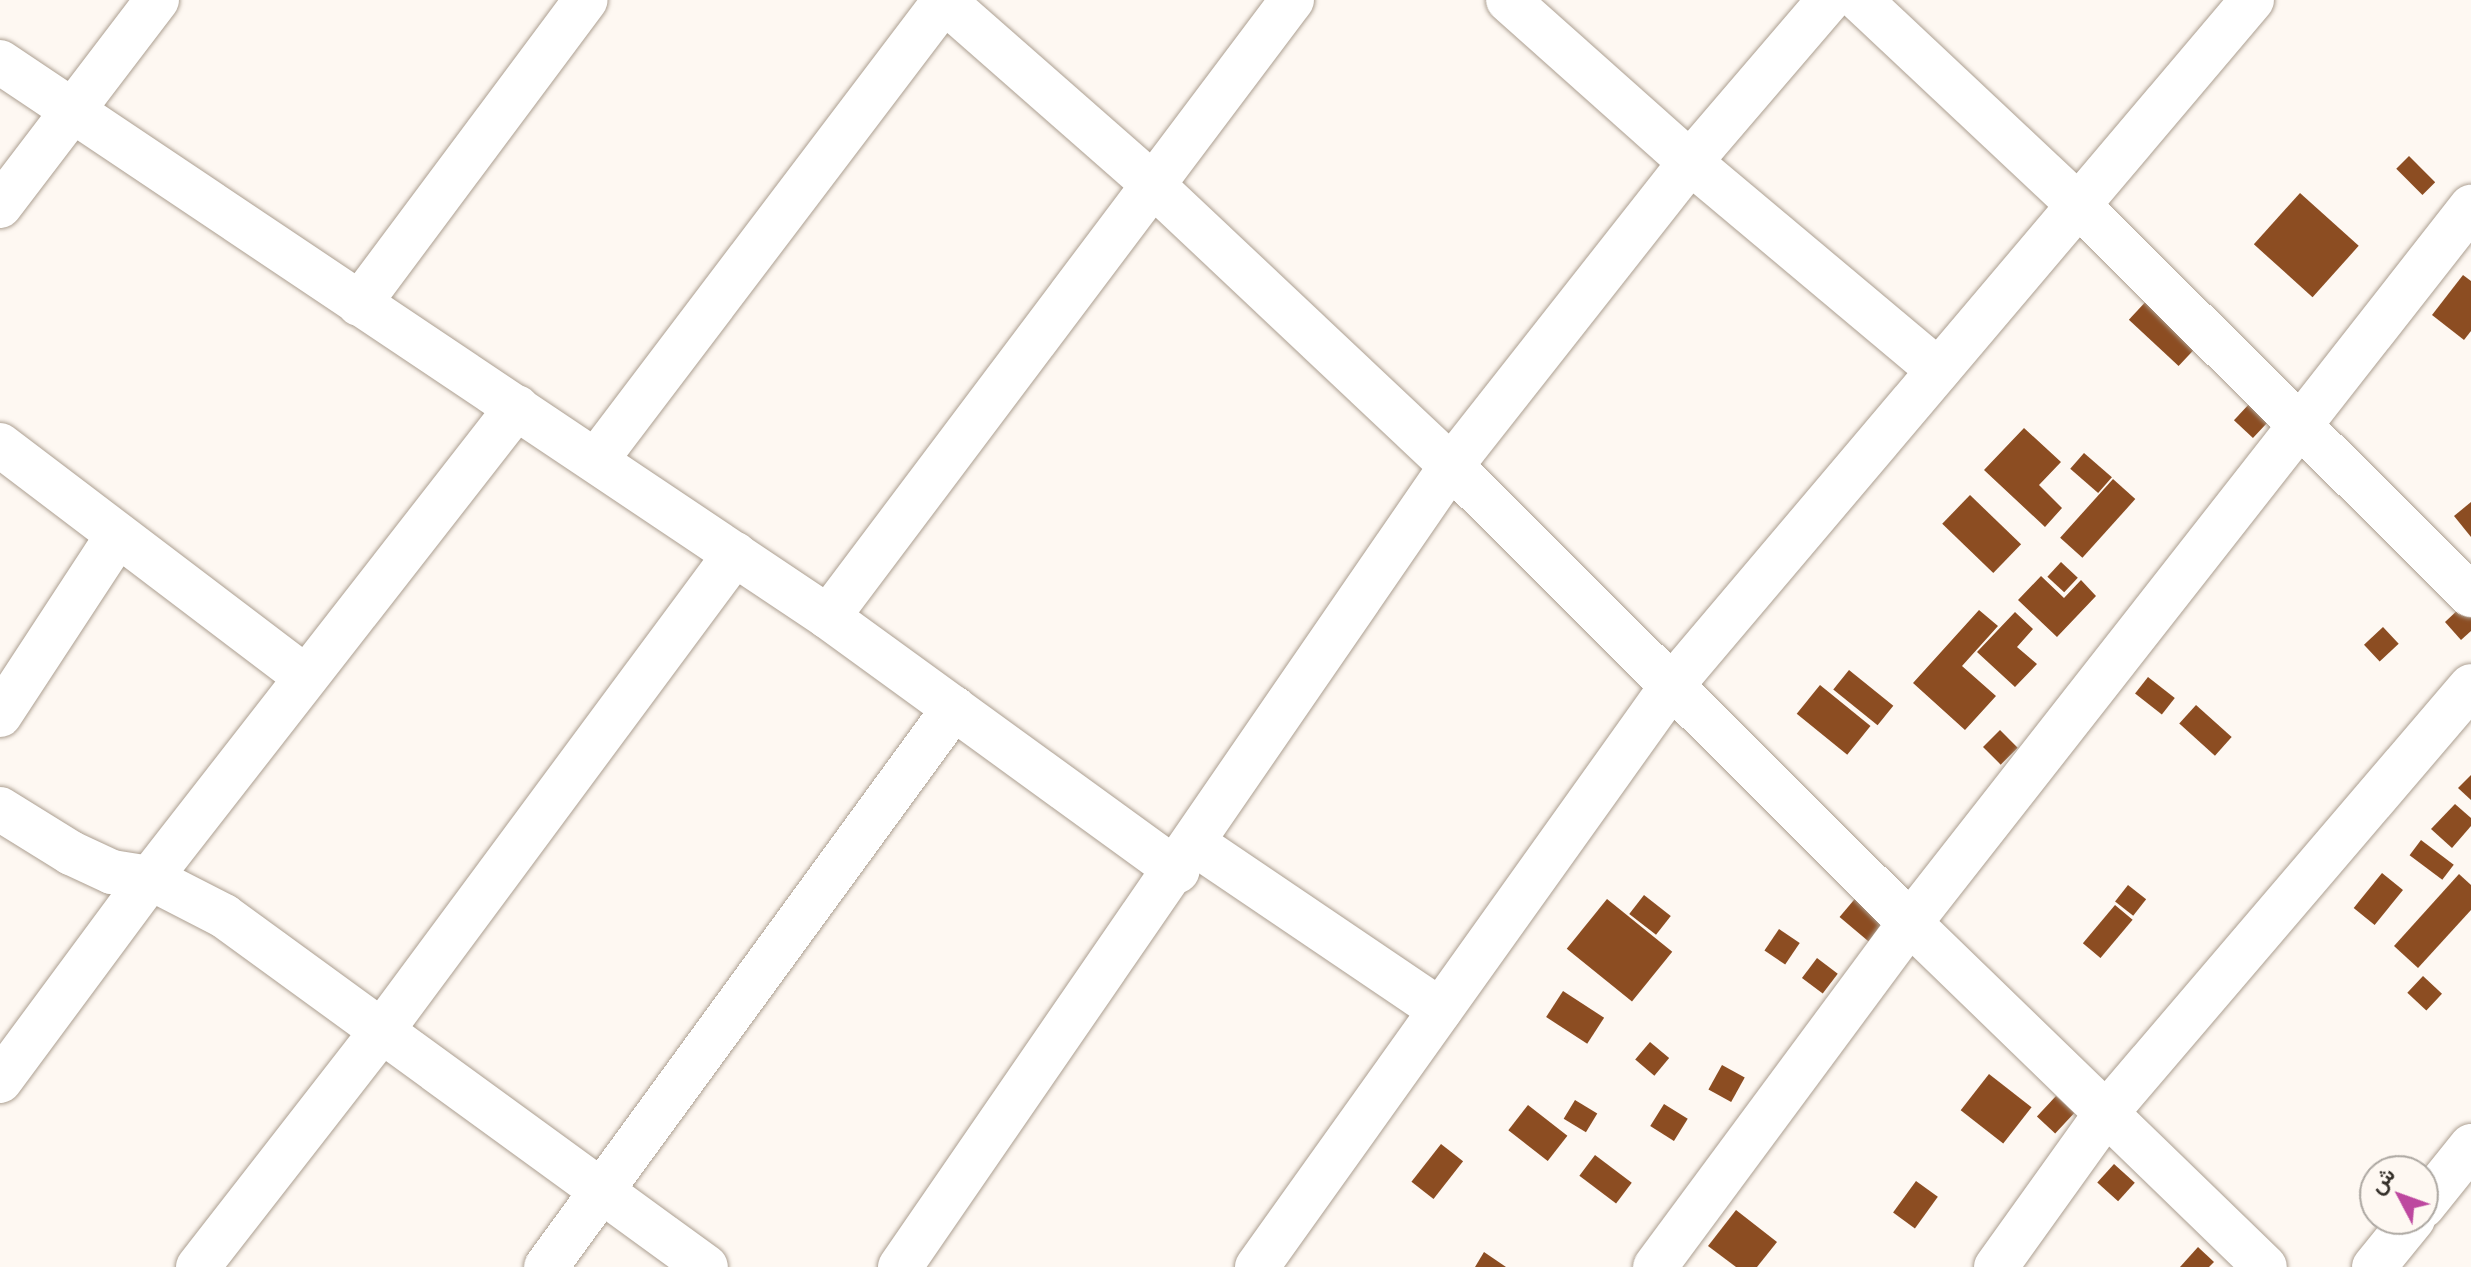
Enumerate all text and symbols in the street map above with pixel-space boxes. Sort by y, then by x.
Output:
north arrow [2359,1155,2439,1235]
text: ش [2362,1161,2402,1200]

